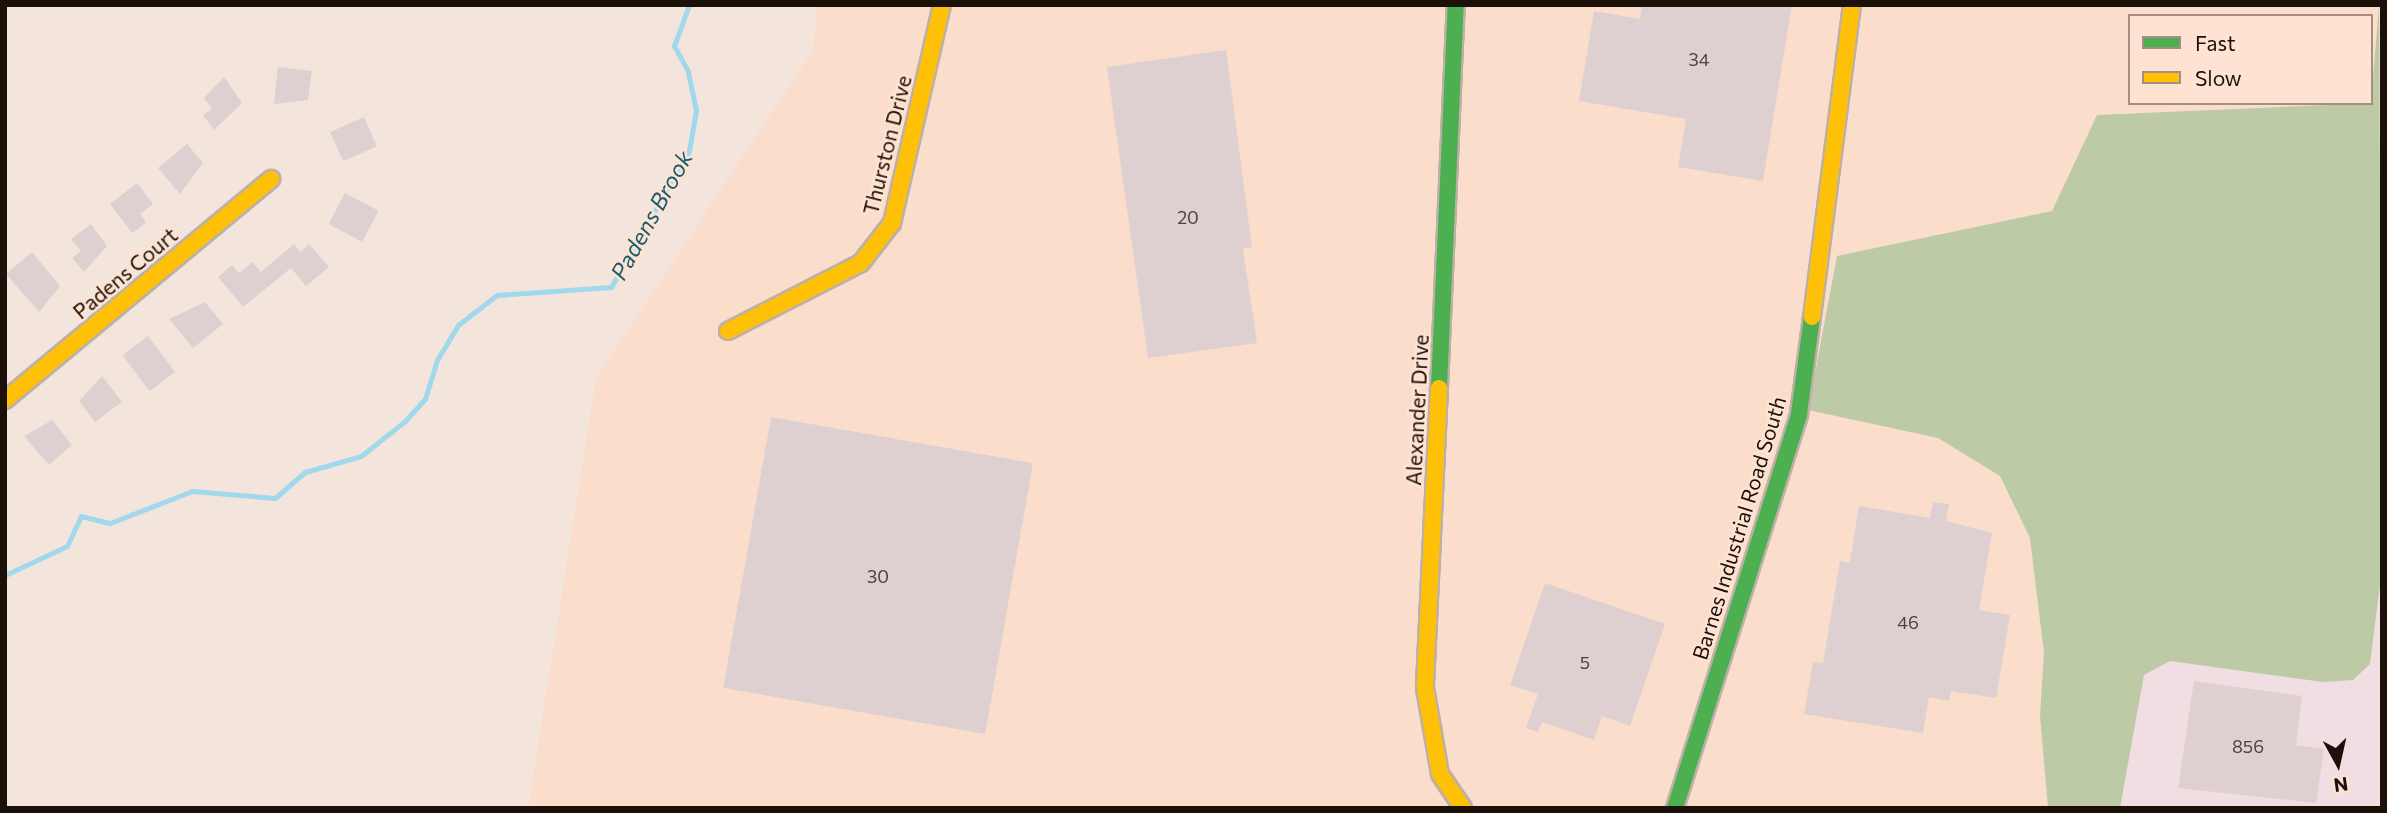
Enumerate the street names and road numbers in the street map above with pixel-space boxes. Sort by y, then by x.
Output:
street label: Thurston Drive [858,73,916,217]
street label: Padens Court [68,222,182,324]
street label: Alexander Drive [1400,334,1434,486]
street label: Barnes Industrial Road South [1687,393,1791,663]

